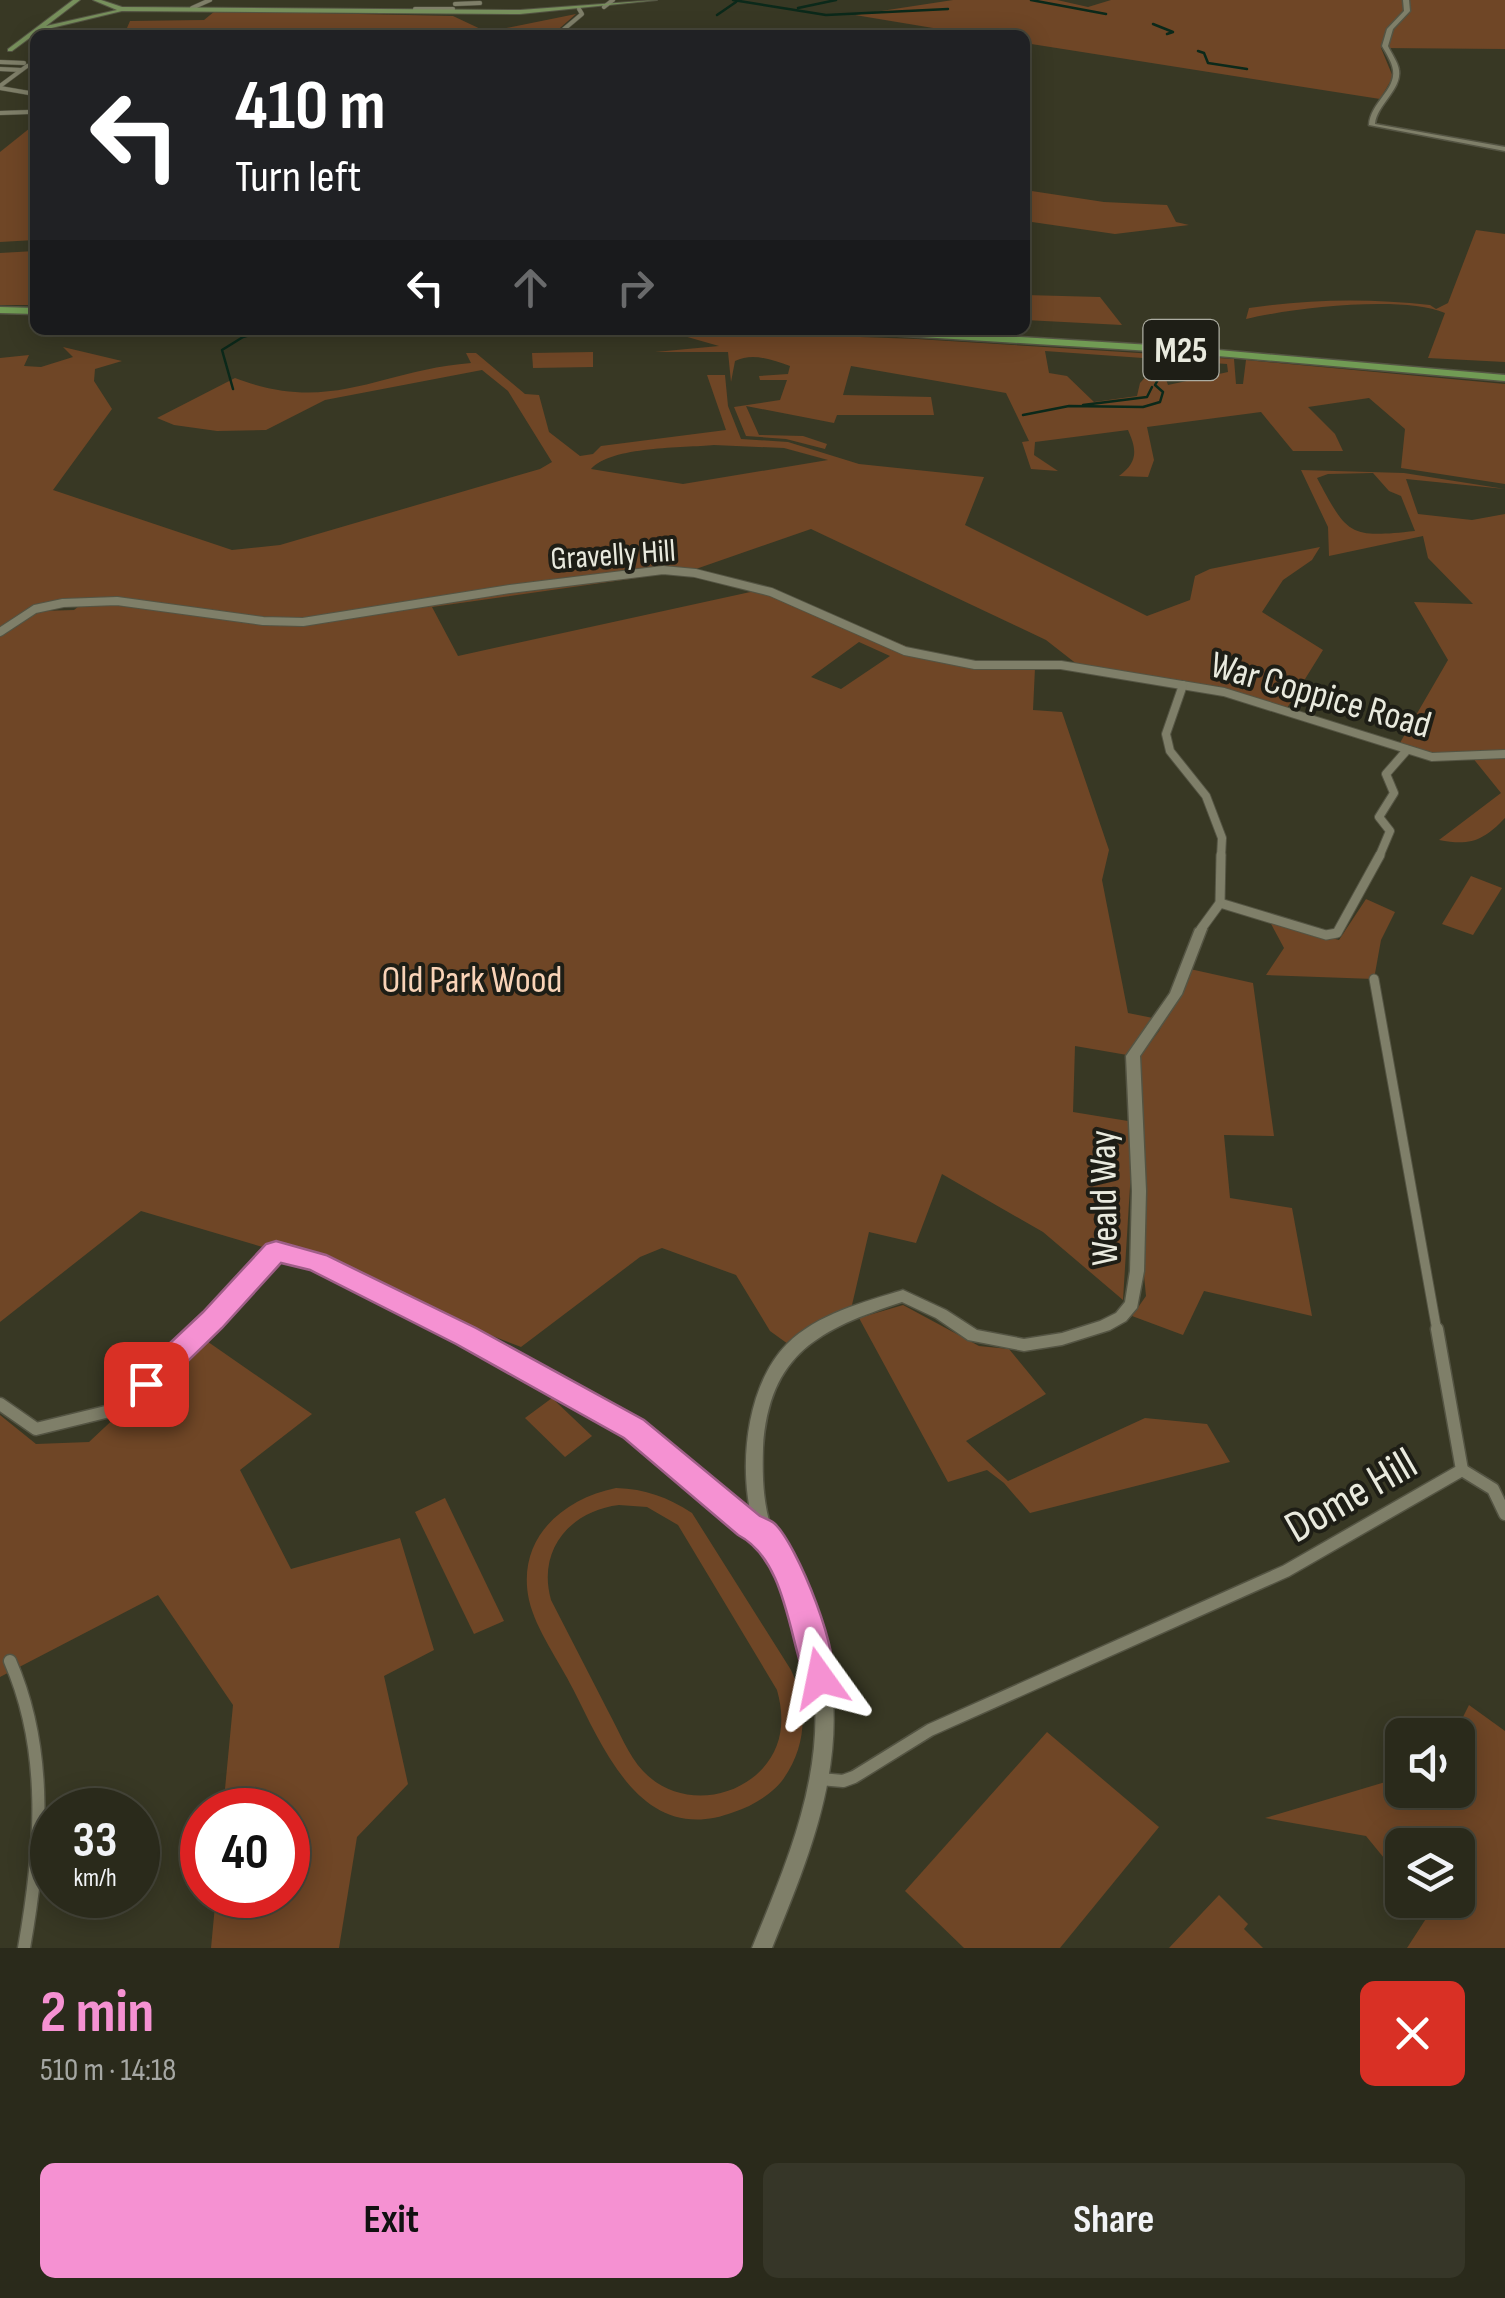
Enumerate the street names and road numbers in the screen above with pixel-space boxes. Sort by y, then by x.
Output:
road number: M25 [1144,320,1218,380]
street label: Gravelly Hill [549,532,677,579]
street label: War Coppice Road [1205,642,1436,748]
street label: Weald Way [1081,1129,1128,1266]
street label: Dome Hill [1276,1437,1427,1556]

